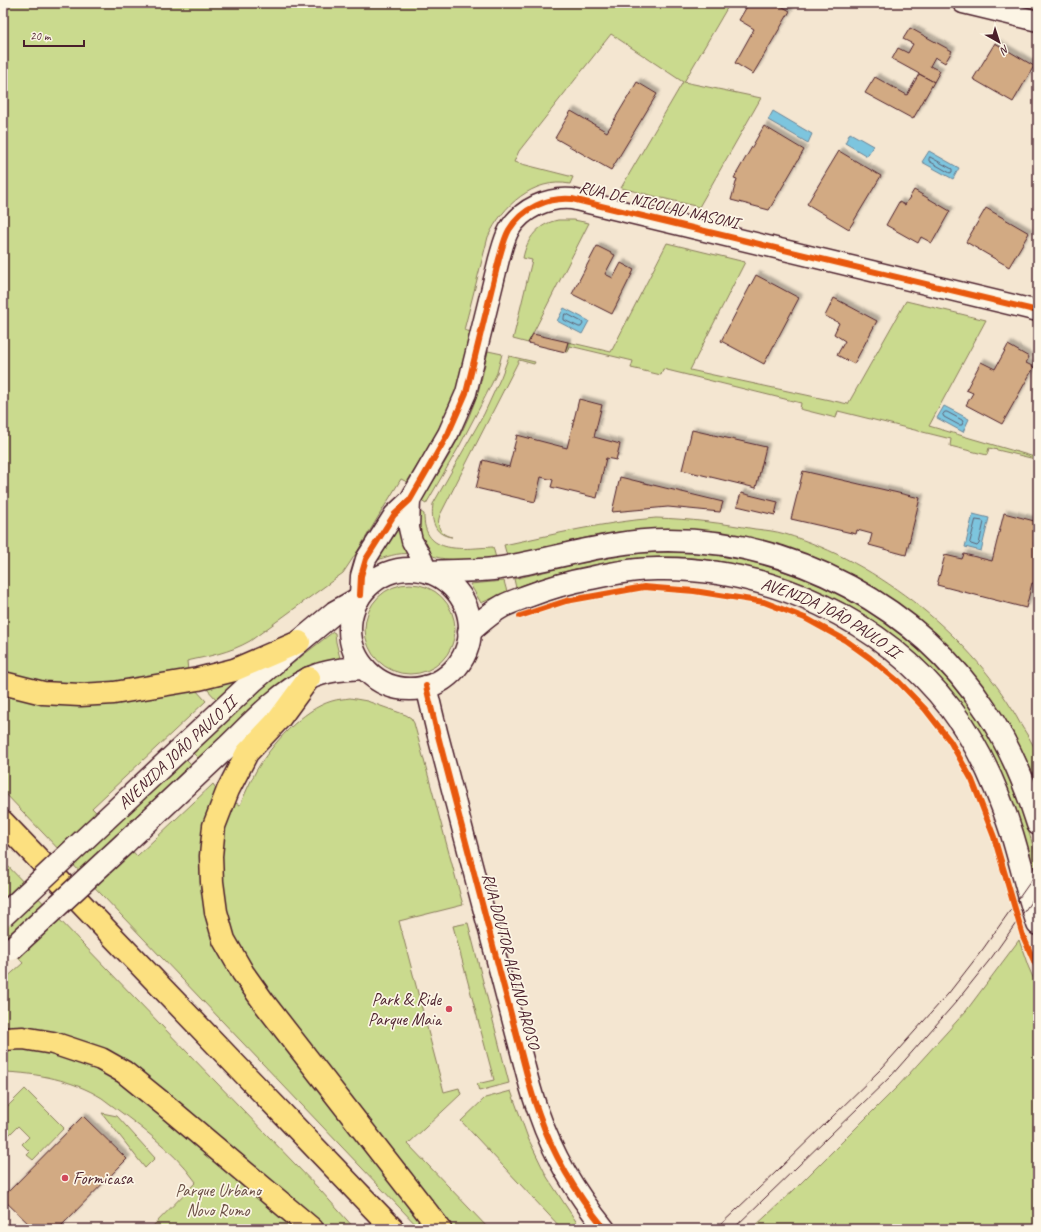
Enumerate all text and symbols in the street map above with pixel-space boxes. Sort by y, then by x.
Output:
scale bar [24,22,84,48]
north arrow [979,22,1019,62]
text: 20 m [30,28,52,44]
text: N [997,42,1012,59]
street label: RUA DE NICOLAU NASONI [577,176,745,235]
street label: AVENIDA JOÃO PAULO II [759,573,908,664]
street label: AVENIDA JOÃO PAULO II [113,690,243,813]
street label: RUA DOUTOR ALBINO AROSO [477,871,545,1053]
place label: Park & Ride Parque Maia [368,989,443,1030]
marker: Park & Ride Parque Maia [444,1004,454,1014]
place label: Formicasa [73,1168,134,1189]
marker: Formicasa [60,1173,70,1183]
park label: Parque Urbano Novo Rumo [175,1180,263,1221]

